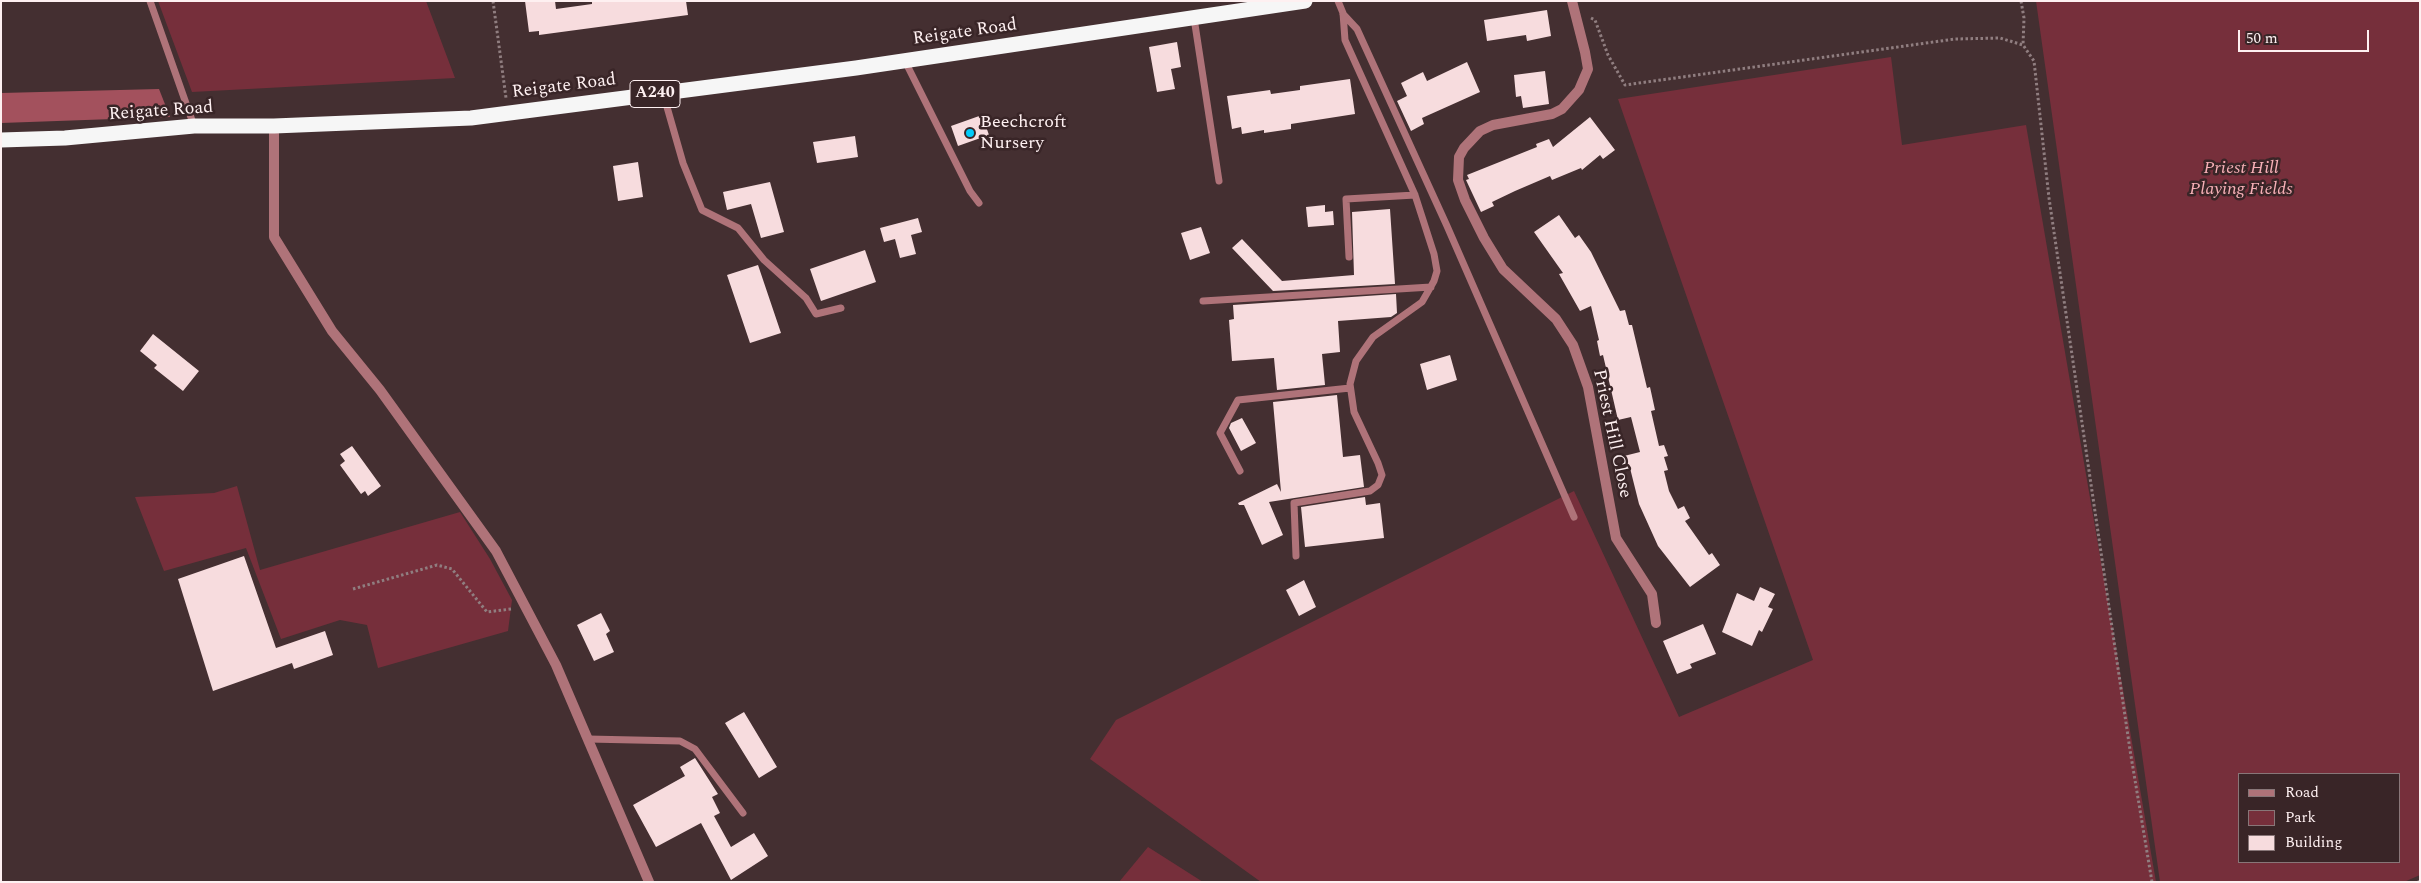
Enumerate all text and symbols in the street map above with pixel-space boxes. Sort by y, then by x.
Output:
street label: Reigate Road [912,15,1018,51]
scale bar [2241,20,2372,52]
text: 50 m [2246,27,2278,50]
street label: Reigate Road [511,70,617,104]
road number: A240 [630,80,680,108]
street label: Reigate Road [108,98,214,126]
place label: Beechcroft Nursery [980,112,1067,154]
marker: Beechcroft Nursery [964,127,976,139]
park label: Priest Hill Playing Fields [2189,158,2293,200]
street label: Priest Hill Close [1587,368,1635,500]
legend [2238,773,2401,863]
text: Road [2285,781,2319,804]
text: Park [2285,806,2316,829]
text: Building [2285,831,2342,854]

